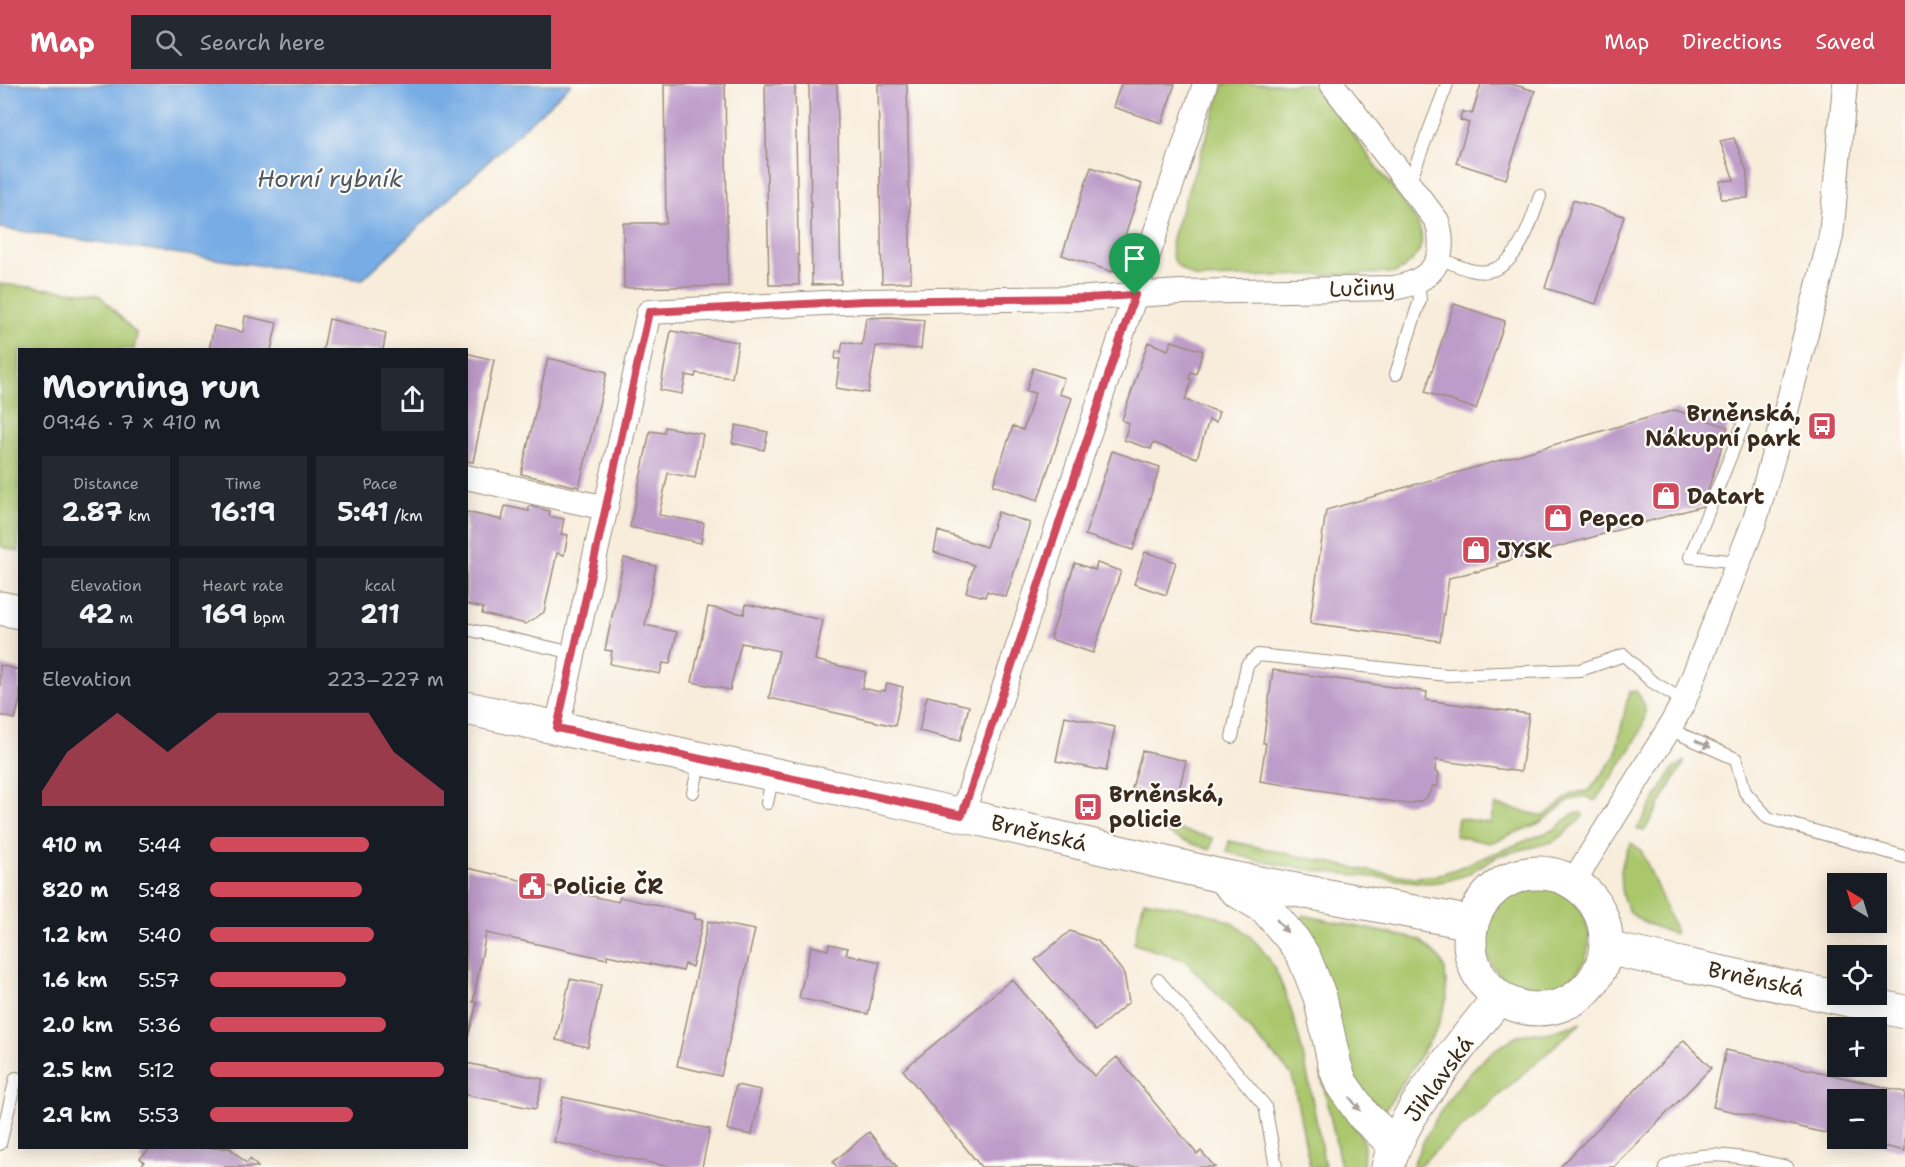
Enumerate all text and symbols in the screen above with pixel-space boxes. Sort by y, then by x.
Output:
search box [131,15,551,69]
text: Map [30,23,95,61]
icon: search [152,26,185,59]
text: Search here [200,28,325,57]
text: Map [1604,28,1649,56]
text: Directions [1682,28,1782,56]
text: Saved [1815,28,1875,56]
water label: Horní rybník [257,163,403,195]
pin [1109,233,1160,295]
icon: arrive [1118,242,1151,275]
street label: Lučiny [1328,272,1396,304]
text: Morning run [42,364,260,409]
button: share [381,368,444,431]
place label: Brněnská, Nákupní park [1645,399,1801,453]
text: 09:46 · 7 × 410 m [42,409,221,435]
bus stop icon: Brněnská, Nákupní park [1806,410,1838,442]
text: Distance [73,473,139,494]
text: Time [225,473,261,494]
text: Pace [362,473,398,494]
shop icon: Datart [1650,480,1682,512]
place label: Datart [1687,482,1765,511]
text: 2.87 [61,494,122,529]
text: 16:19 [210,494,276,529]
text: 5:41 [337,494,389,529]
shop icon: Pepco [1542,502,1574,534]
place label: Pepco [1579,504,1644,533]
text: km [122,505,151,526]
text: /km [389,505,423,526]
shop icon: JYSK [1460,534,1492,566]
place label: JYSK [1497,536,1552,565]
text: Elevation [70,575,142,596]
text: Heart rate [202,575,284,596]
text: kcal [364,575,396,596]
text: 42 [79,596,114,631]
text: 169 [201,596,247,631]
text: 211 [360,596,400,631]
text: m [114,607,133,628]
text: bpm [247,607,285,628]
text: Elevation [42,666,132,692]
text: 223–227 m [326,666,444,692]
one-way arrow [1694,739,1712,749]
place label: Brněnská, policie [1109,780,1224,834]
bus stop icon: Brněnská, policie [1072,791,1104,823]
street label: Brněnská [988,808,1090,858]
text: 410 m [42,832,102,858]
text: 5:44 [138,832,181,858]
public building icon: Policie ČR [516,870,548,902]
place label: Policie ČR [553,870,663,901]
north arrow [1827,873,1887,933]
map controls [1827,873,1887,1149]
text: 820 m [42,877,108,903]
text: 5:48 [138,877,181,903]
one-way arrow [1275,918,1288,933]
text: 1.2 km [42,922,108,948]
text: 5:40 [138,922,182,948]
button: locate [1827,945,1887,1005]
street label: Brněnská [1705,955,1807,1003]
text: 1.6 km [42,967,108,993]
text: 5:57 [138,967,180,993]
text: 2.0 km [42,1012,113,1038]
text: 5:36 [138,1012,181,1038]
button: + [1827,1017,1887,1077]
street label: Jihlavská [1398,1030,1480,1128]
text: 2.5 km [42,1057,112,1083]
text: 5:12 [138,1057,175,1083]
button: − [1827,1089,1887,1149]
one-way arrow [1349,1096,1361,1112]
text: 2.9 km [42,1102,111,1128]
text: 5:53 [138,1102,180,1128]

